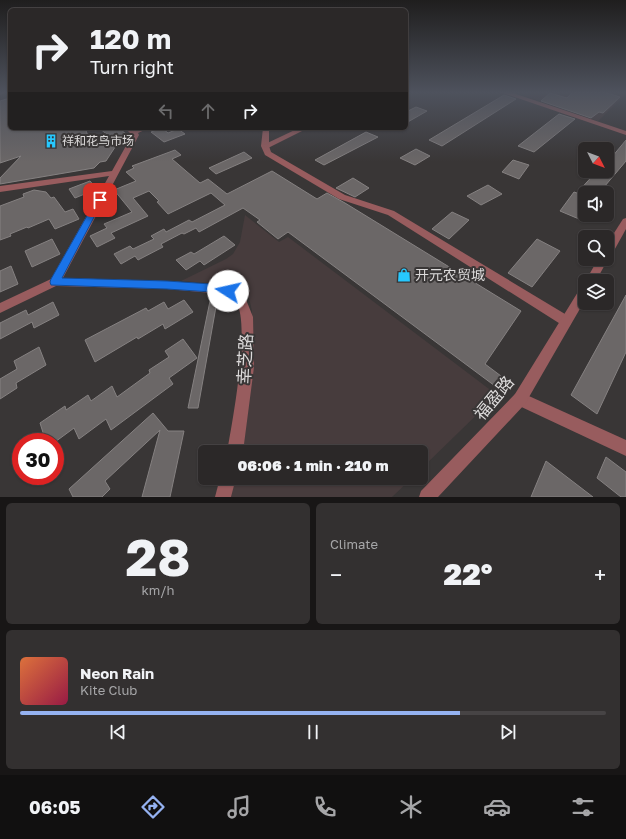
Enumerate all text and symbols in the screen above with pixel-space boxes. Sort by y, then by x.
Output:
text: 120 m [90,22,171,55]
icon: right [24,24,76,76]
text: Turn right [90,56,174,78]
icon: left [155,100,177,122]
icon: ahead [197,100,219,122]
icon: right [239,100,261,122]
building icon: 祥和花鸟市场 [43,133,59,149]
place label: 祥和花鸟市场 [62,133,134,148]
north arrow [578,142,614,178]
map controls [578,142,614,310]
pin [83,183,117,217]
button: sound [578,186,614,222]
icon: arrive [89,189,111,211]
button: search [578,230,614,266]
place label: 开元农贸城 [415,266,485,283]
shop icon: 开元农贸城 [396,267,412,283]
position arrow [207,270,249,312]
button: layers [578,274,614,310]
street label: 幸芝路 [233,333,256,385]
street label: 福盈路 [469,371,518,424]
speed limit sign: 30 [12,433,64,485]
text: 06:06 · 1 min · 210 m [237,456,389,474]
text: 28 [125,525,191,587]
text: Climate [330,536,378,552]
text: 22° [444,556,492,592]
text: − [330,561,342,588]
text: + [594,561,606,588]
text: km/h [141,582,175,598]
text: Neon Rain [80,664,154,682]
text: Kite Club [80,682,137,698]
icon: previous [107,721,129,743]
icon: pause [302,721,324,743]
icon: next [497,721,519,743]
icon: directions [139,793,167,821]
icon: music [225,793,253,821]
icon: phone [311,793,339,821]
icon: climate [397,793,425,821]
icon: car [483,793,511,821]
icon: filters [569,793,597,821]
text: 06:05 [29,796,81,818]

